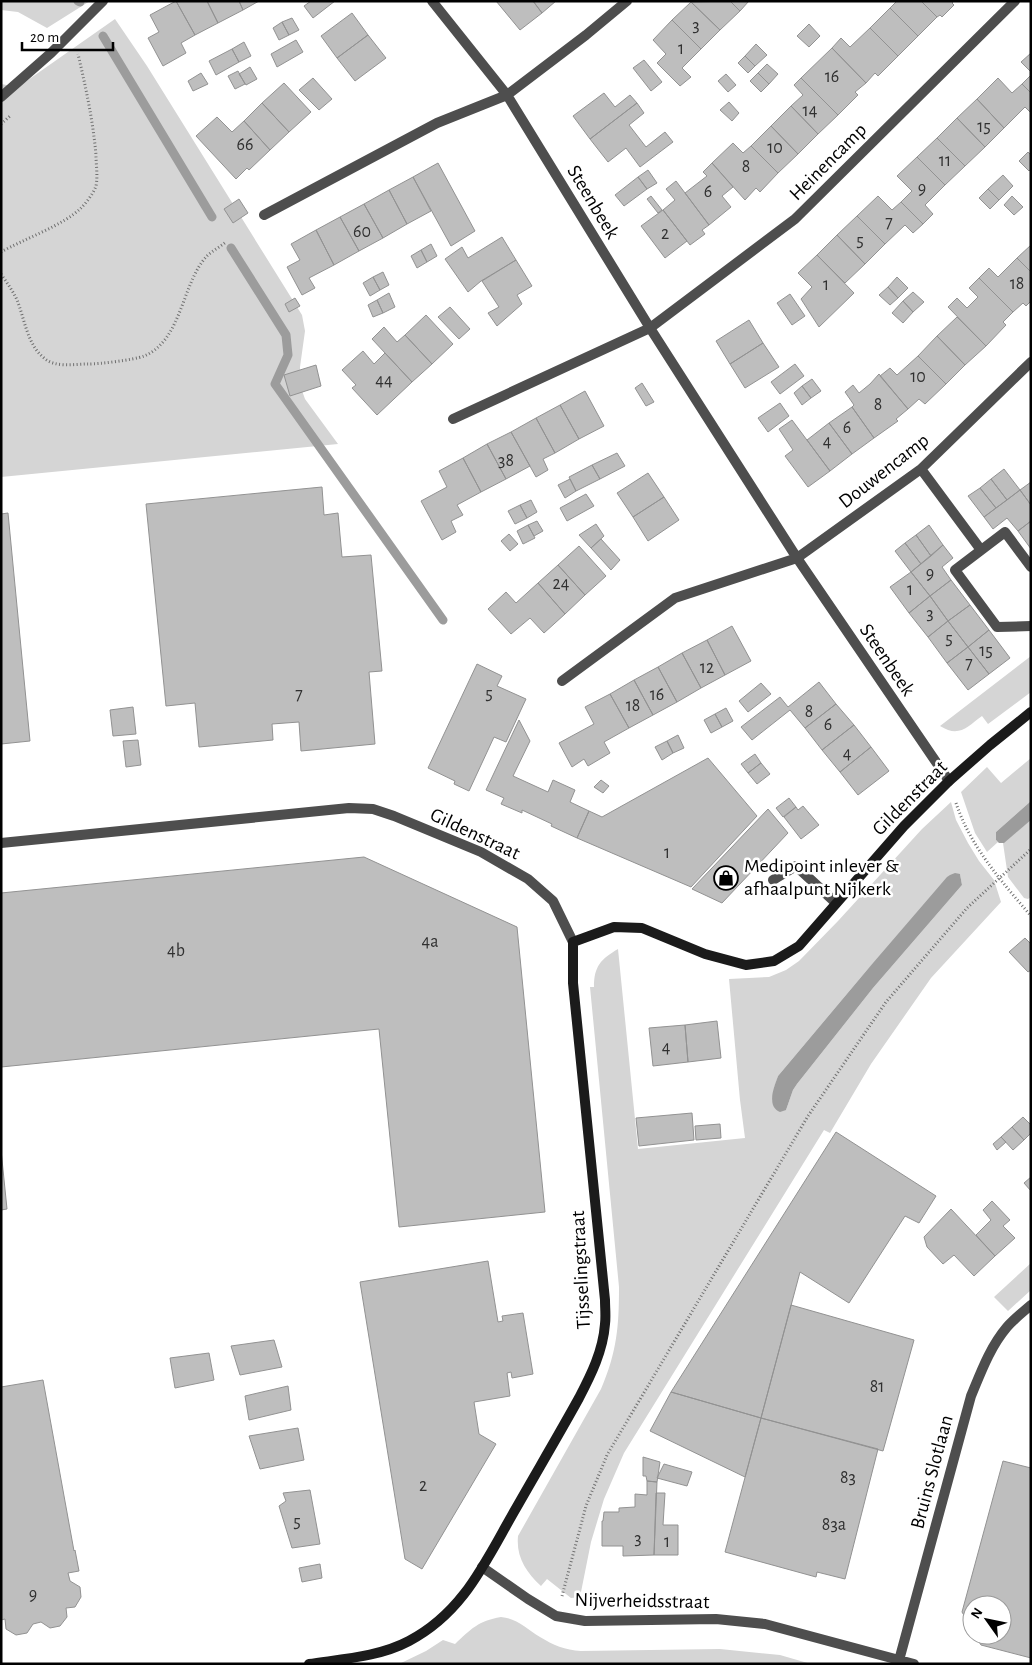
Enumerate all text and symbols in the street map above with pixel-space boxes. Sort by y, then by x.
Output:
house number: 3 [692,17,700,35]
scale bar [22,20,114,52]
text: 20 m [30,30,59,45]
house number: 1 [678,40,684,58]
house number: 16 [825,68,839,86]
house number: 14 [803,102,818,120]
house number: 15 [977,118,991,136]
street label: Heinencamp [786,120,870,204]
house number: 66 [237,136,253,154]
house number: 10 [767,139,783,157]
house number: 11 [939,152,951,170]
house number: 8 [742,158,750,176]
street label: Steenbeek [563,162,623,242]
house number: 9 [918,180,926,198]
house number: 6 [704,183,712,201]
house number: 7 [885,214,893,232]
house number: 60 [353,223,371,241]
house number: 2 [661,225,669,243]
house number: 5 [856,232,864,250]
house number: 18 [1010,275,1024,293]
house number: 1 [823,276,829,294]
house number: 10 [910,368,926,386]
house number: 44 [375,372,393,390]
house number: 8 [874,396,882,414]
house number: 6 [843,419,851,437]
street label: Douwencamp [835,430,933,512]
house number: 4 [823,433,832,451]
house number: 38 [498,452,514,470]
house number: 9 [926,565,934,583]
house number: 24 [553,575,570,593]
house number: 1 [907,581,913,599]
house number: 3 [926,605,934,623]
street label: Steenbeek [856,620,918,700]
house number: 5 [945,630,953,648]
house number: 15 [979,642,993,660]
house number: 7 [965,655,973,673]
house number: 12 [700,659,714,677]
house number: 5 [485,685,493,703]
house number: 7 [295,686,303,704]
house number: 16 [650,686,664,704]
house number: 18 [626,697,640,715]
house number: 8 [805,703,813,721]
house number: 6 [824,716,832,734]
house number: 4 [843,745,852,763]
street label: Gildenstraat [869,756,952,839]
street label: Gildenstraat [427,805,524,864]
house number: 1 [664,844,670,862]
place label: Medipoint inlever & afhaalpunt Nijkerk [744,856,899,899]
shop icon: Medipoint inlever & afhaalpunt Nijkerk [713,865,739,891]
house number: 4a [422,933,438,951]
house number: 4b [167,942,185,960]
house number: 4 [662,1039,671,1057]
street label: Tijsselingstraat [568,1210,594,1330]
house number: 81 [870,1378,884,1396]
street label: Bruins Slotlaan [907,1413,957,1531]
house number: 83 [840,1469,856,1487]
house number: 2 [419,1477,427,1495]
house number: 5 [293,1513,301,1531]
house number: 83a [822,1516,846,1534]
house number: 3 [634,1530,642,1548]
house number: 1 [664,1533,670,1551]
house number: 9 [29,1586,37,1604]
street label: Nijverheidsstraat [574,1590,710,1612]
north arrow [962,1595,1012,1645]
text: N [968,1606,985,1621]

